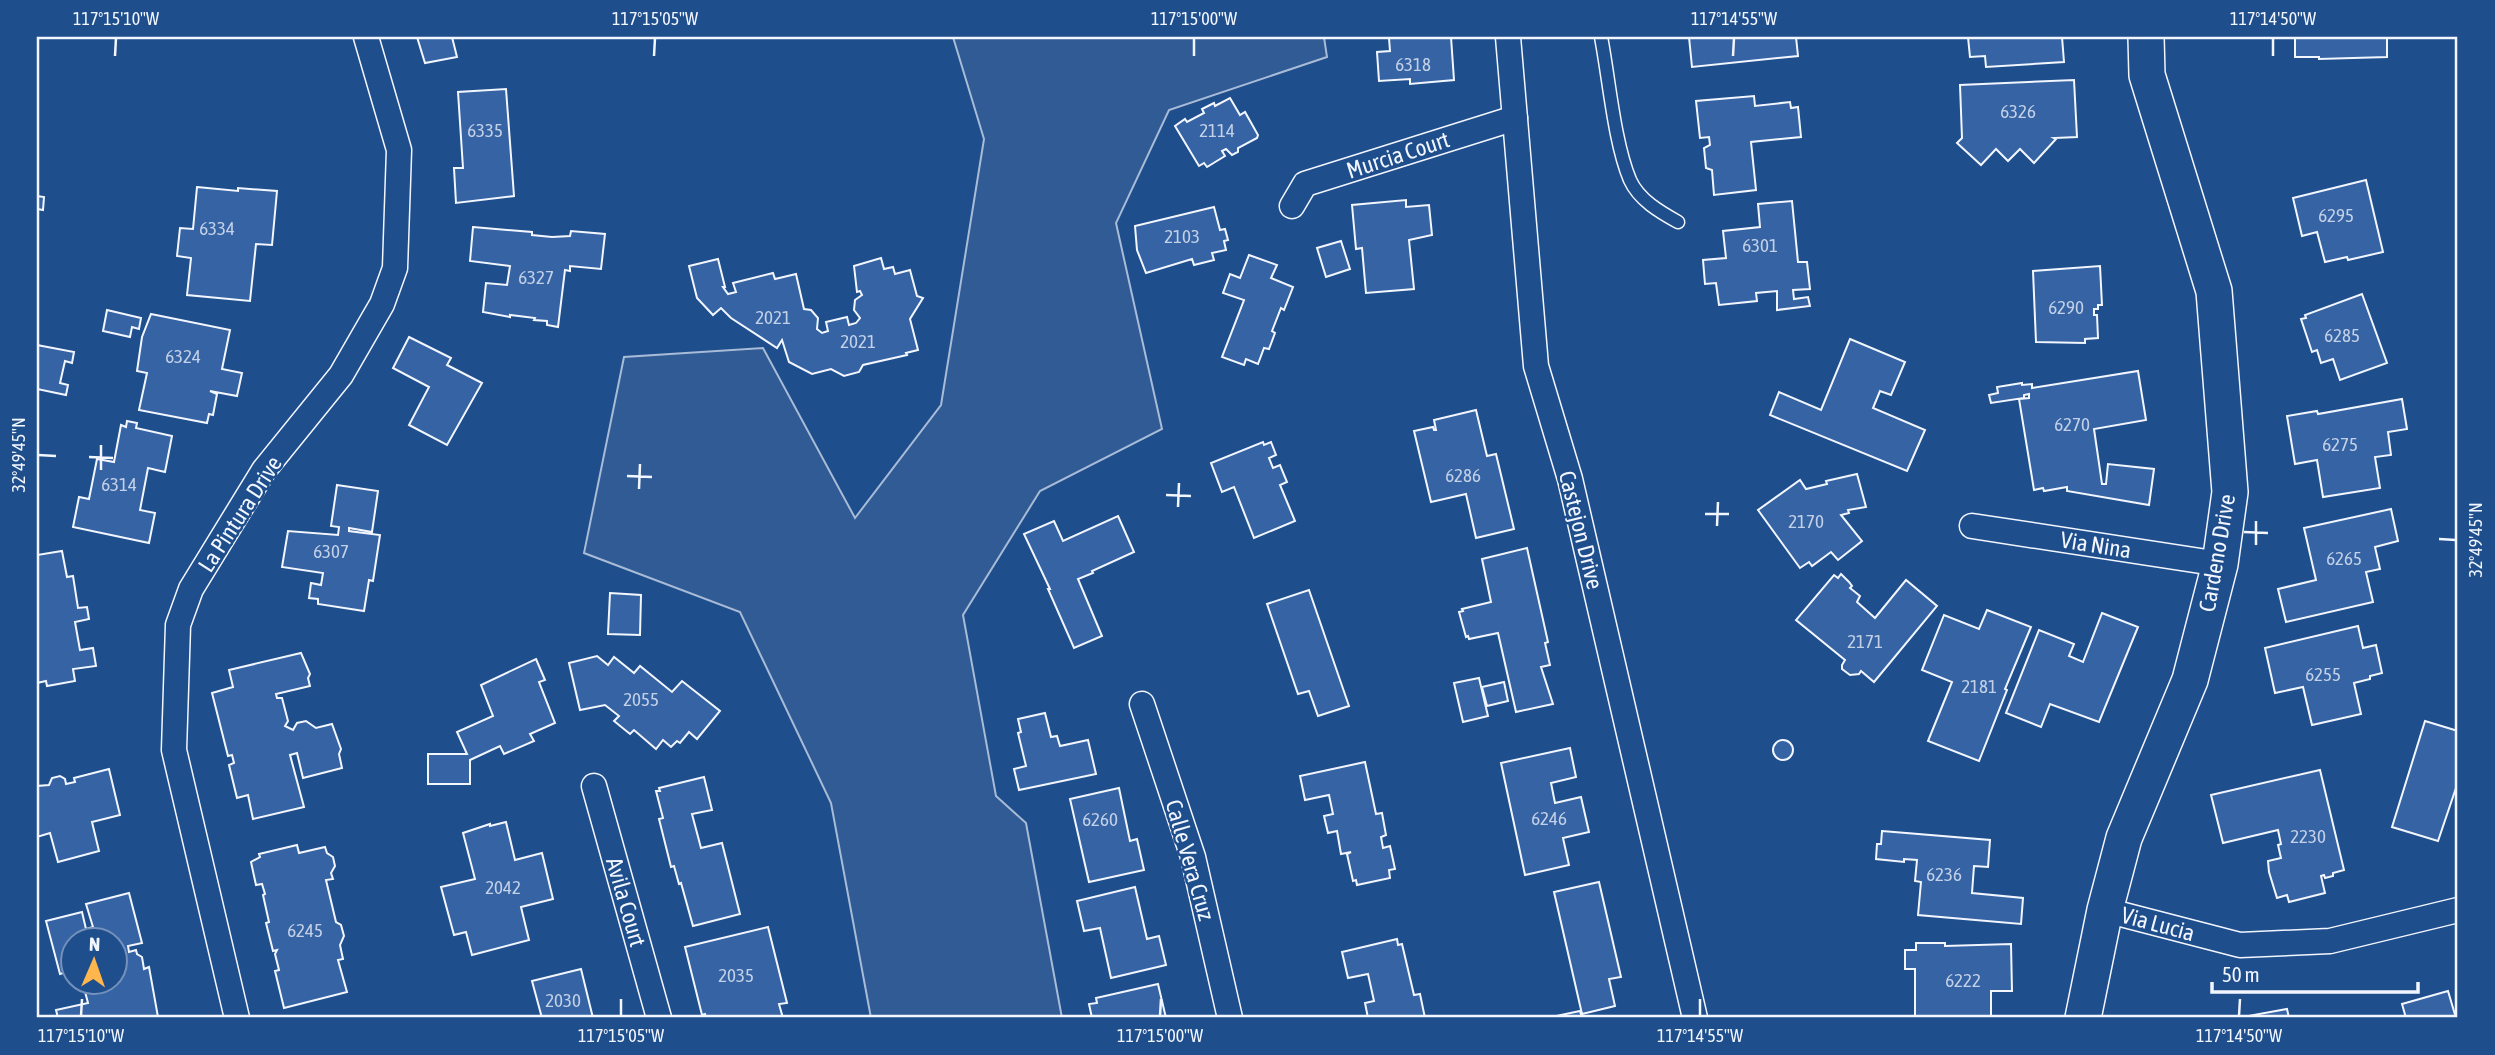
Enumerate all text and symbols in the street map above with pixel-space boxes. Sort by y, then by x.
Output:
text: 117°15'10"W [73,8,159,29]
text: 117°15'05"W [612,8,698,29]
text: 117°15'00"W [1151,8,1237,29]
text: 117°14'55"W [1691,8,1777,29]
text: 117°14'50"W [2230,8,2316,29]
house number: 6318 [1395,53,1431,75]
house number: 6326 [2000,100,2036,122]
house number: 6335 [467,119,503,141]
house number: 2114 [1199,119,1235,141]
street label: Murcia Court [1343,126,1453,184]
house number: 6295 [2318,204,2354,226]
house number: 6334 [199,217,235,239]
house number: 2103 [1164,225,1200,247]
house number: 6301 [1742,234,1778,256]
house number: 6327 [518,266,554,288]
house number: 6290 [2048,296,2084,318]
house number: 2021 [755,306,791,328]
house number: 6285 [2324,324,2360,346]
house number: 2021 [840,330,876,352]
house number: 6324 [165,345,201,367]
house number: 6270 [2054,413,2090,435]
text: 32°49'45"N [8,417,29,493]
house number: 6275 [2322,433,2358,455]
street label: La Pintura Drive [193,451,287,577]
house number: 6286 [1445,464,1481,486]
street label: Castejon Drive [1554,468,1608,592]
house number: 6314 [101,473,137,495]
street label: Cardeno Drive [2194,492,2240,614]
text: 32°49'45"N [2465,502,2486,578]
house number: 2170 [1788,510,1824,532]
street label: Via Nina [2059,527,2133,563]
house number: 6307 [313,540,349,562]
house number: 6265 [2326,547,2362,569]
house number: 2171 [1847,630,1883,652]
house number: 6255 [2305,663,2341,685]
house number: 2181 [1961,675,1997,697]
house number: 2055 [623,688,659,710]
street label: Calle Vera Cruz [1160,797,1220,923]
house number: 6246 [1531,807,1567,829]
house number: 6260 [1082,808,1118,830]
house number: 2230 [2290,825,2326,847]
street label: Avila Court [601,854,651,950]
house number: 6236 [1926,863,1962,885]
house number: 2042 [485,876,521,898]
street label: Via Lucia [2118,902,2198,946]
house number: 6245 [287,919,323,941]
north arrow [60,926,130,996]
text: N [89,933,101,955]
scale bar [2212,950,2418,994]
text: 50 m [2222,962,2260,986]
house number: 2035 [718,964,754,986]
house number: 6222 [1945,969,1981,991]
house number: 2030 [545,989,581,1011]
text: 117°15'10"W [38,1025,124,1046]
text: 117°15'05"W [578,1025,664,1046]
text: 117°15'00"W [1117,1025,1203,1046]
text: 117°14'55"W [1657,1025,1743,1046]
text: 117°14'50"W [2196,1025,2282,1046]

